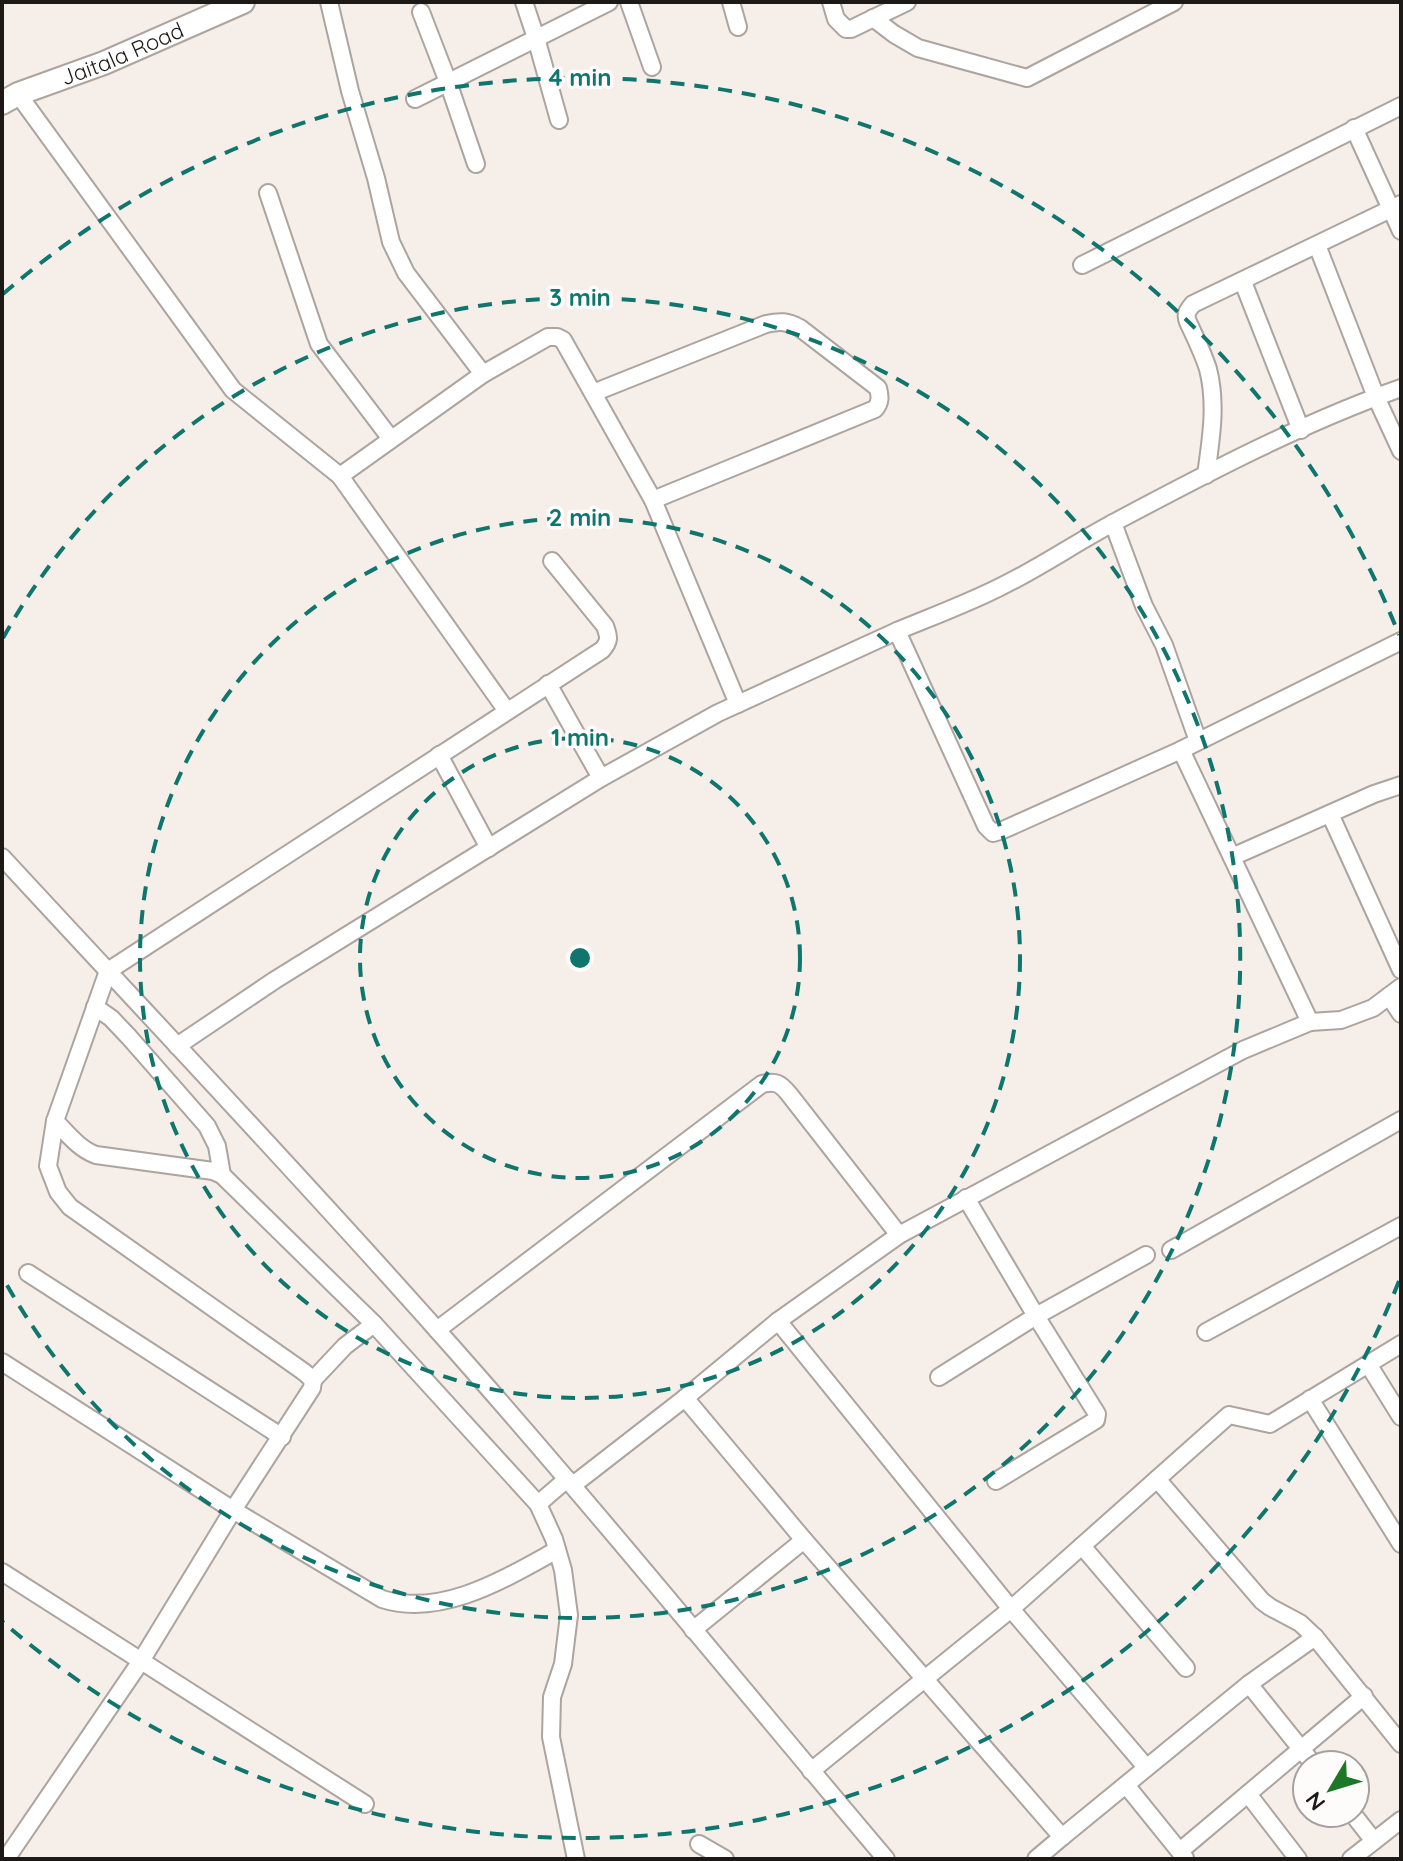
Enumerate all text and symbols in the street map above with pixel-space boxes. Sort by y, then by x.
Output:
street label: Jaitala Road [57,16,188,91]
text: 4 min [549,62,611,92]
text: 3 min [549,282,611,312]
text: 2 min [549,502,611,532]
text: 1 min [551,722,609,752]
centre of rings [566,944,594,972]
north arrow [1291,1749,1371,1829]
text: N [1299,1786,1331,1816]

